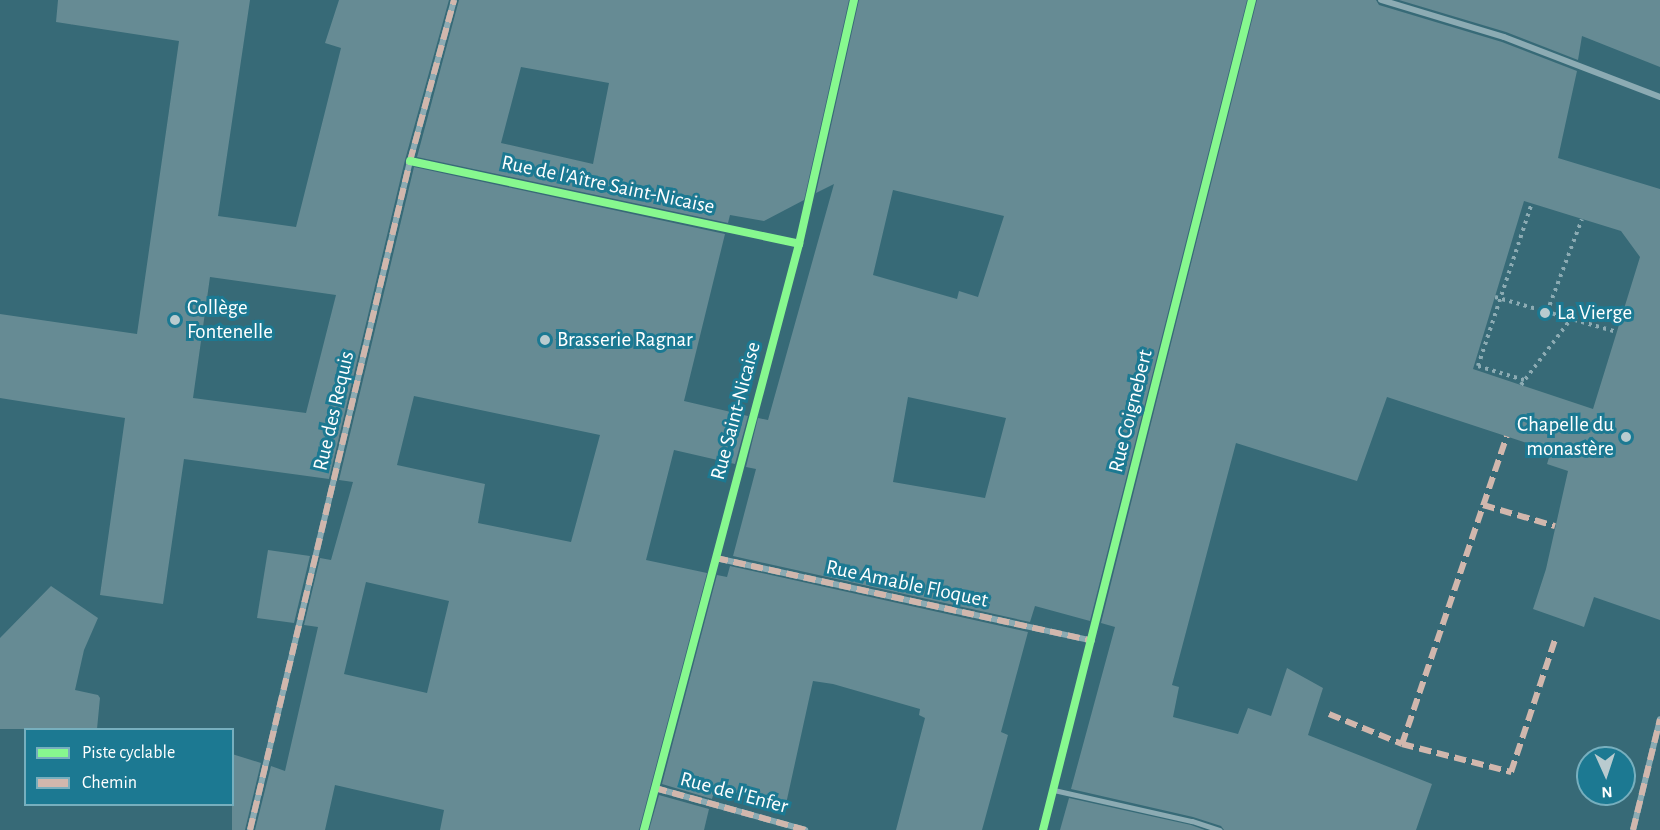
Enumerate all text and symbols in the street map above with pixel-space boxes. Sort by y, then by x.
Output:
street label: Rue de l'Aître Saint-Nicaise [499,150,717,220]
place label: Collège Fontenelle [187,295,273,345]
place label: La Vierge [1557,300,1632,326]
marker: La Vierge [1538,306,1552,320]
marker: Collège Fontenelle [168,313,182,327]
place label: Brasserie Ragnar [557,327,693,353]
marker: Brasserie Ragnar [538,333,552,347]
street label: Rue Saint-Nicaise [705,339,767,483]
street label: Rue Coignebert [1104,347,1158,475]
street label: Rue des Requis [308,349,360,473]
place label: Chapelle du monastère [1517,412,1614,462]
marker: Chapelle du monastère [1619,430,1633,444]
street label: Rue Amable Floquet [824,555,990,613]
legend [24,728,234,806]
text: Piste cyclable [82,744,175,762]
north arrow [1576,746,1636,806]
street label: Rue de l'Enfer [677,766,791,820]
text: Chemin [82,774,137,792]
text: N [1601,784,1613,800]

